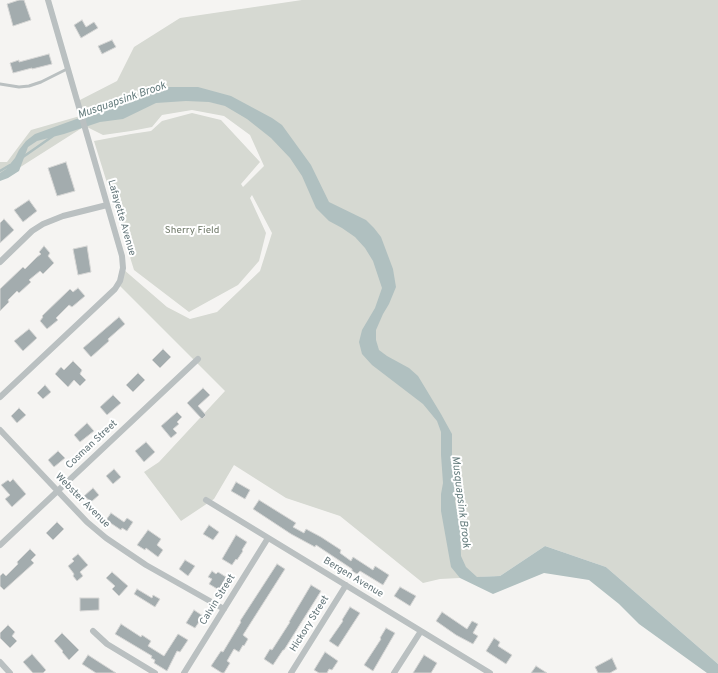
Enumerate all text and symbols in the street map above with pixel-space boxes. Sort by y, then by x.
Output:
water label: Musquapsink Brook [76,80,168,122]
street label: Lafayette Avenue [104,179,138,257]
park label: Sherry Field [165,225,219,237]
street label: Cosman Street [64,418,120,472]
water label: Musquapsink Brook [448,455,472,549]
street label: Webster Avenue [52,471,112,531]
street label: Bergen Avenue [321,555,385,601]
street label: Calvin Street [198,572,238,628]
street label: Hickory Street [288,594,332,654]

